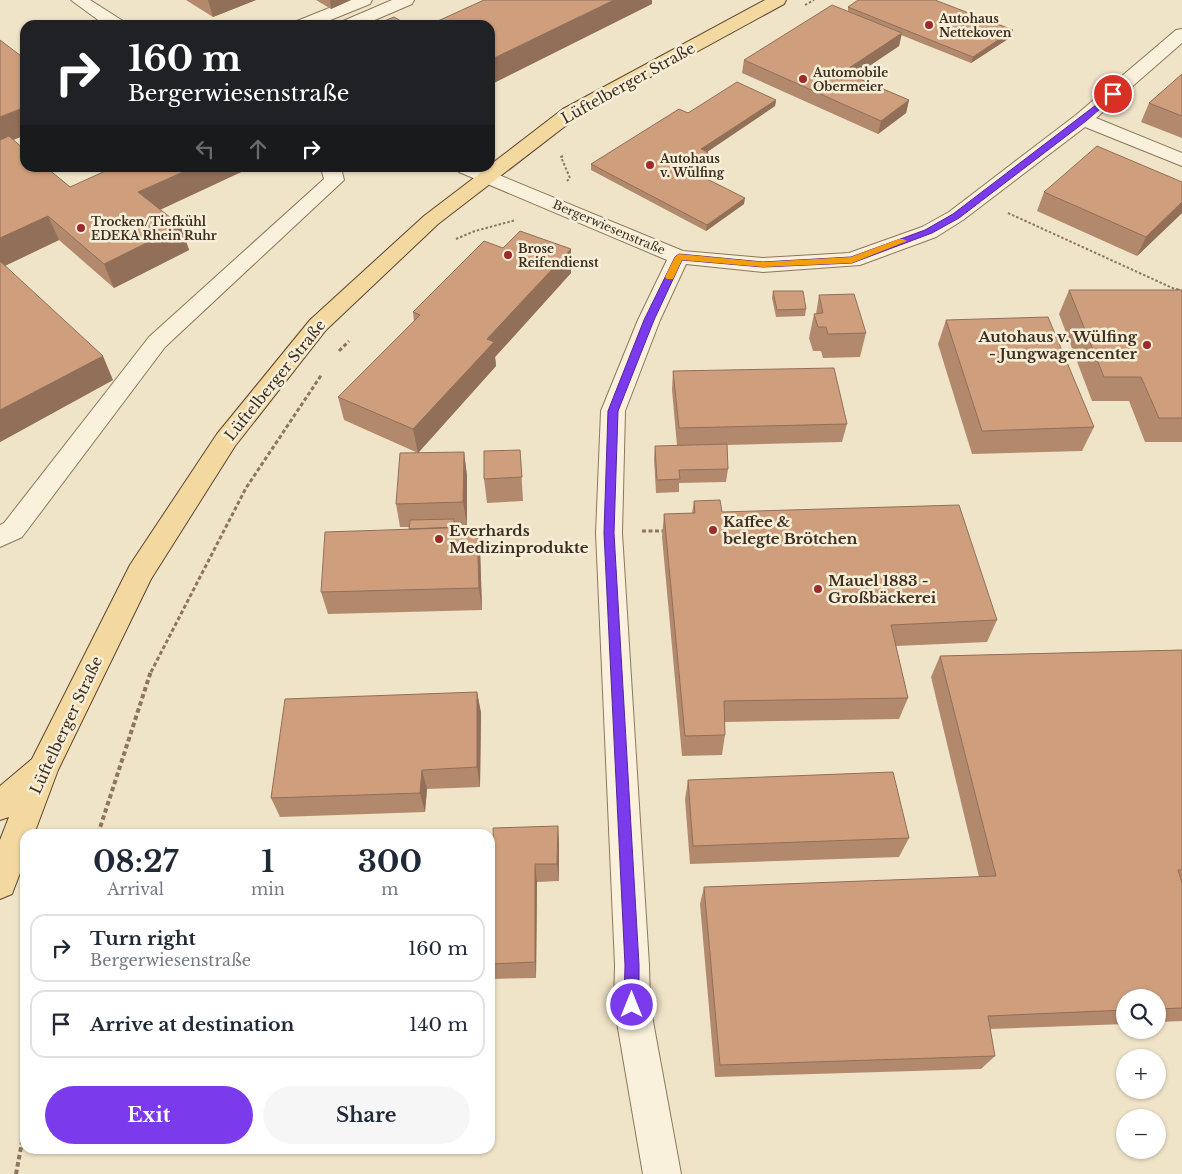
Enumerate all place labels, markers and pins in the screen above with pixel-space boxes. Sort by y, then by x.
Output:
place label: Autohaus Nettekoven [938,11,1012,40]
marker: Autohaus Nettekoven [923,19,935,31]
place label: Automobile Obermeier [812,65,888,94]
marker: Automobile Obermeier [797,73,809,85]
pin [1092,73,1134,115]
place label: Autohaus v. Wülfing [659,151,725,180]
marker: Autohaus v. Wülfing [644,159,656,171]
place label: Trocken/Tiefkühl EDEKA Rhein Ruhr [91,214,217,243]
marker: Trocken/Tiefkühl EDEKA Rhein Ruhr [75,222,87,234]
place label: Brose Reifendienst [518,241,599,270]
marker: Brose Reifendienst [502,249,514,261]
place label: Autohaus v. Wülfing - Jungwagencenter [977,327,1138,363]
marker: Autohaus v. Wülfing - Jungwagencenter [1141,339,1153,351]
place label: Kaffee & belegte Brötchen [722,512,858,548]
place label: Everhards Medizinprodukte [449,521,589,557]
marker: Kaffee & belegte Brötchen [707,524,719,536]
marker: Everhards Medizinprodukte [433,533,445,545]
place label: Mauel 1883 - Großbäckerei [828,571,937,607]
marker: Mauel 1883 - Großbäckerei [812,583,824,595]

